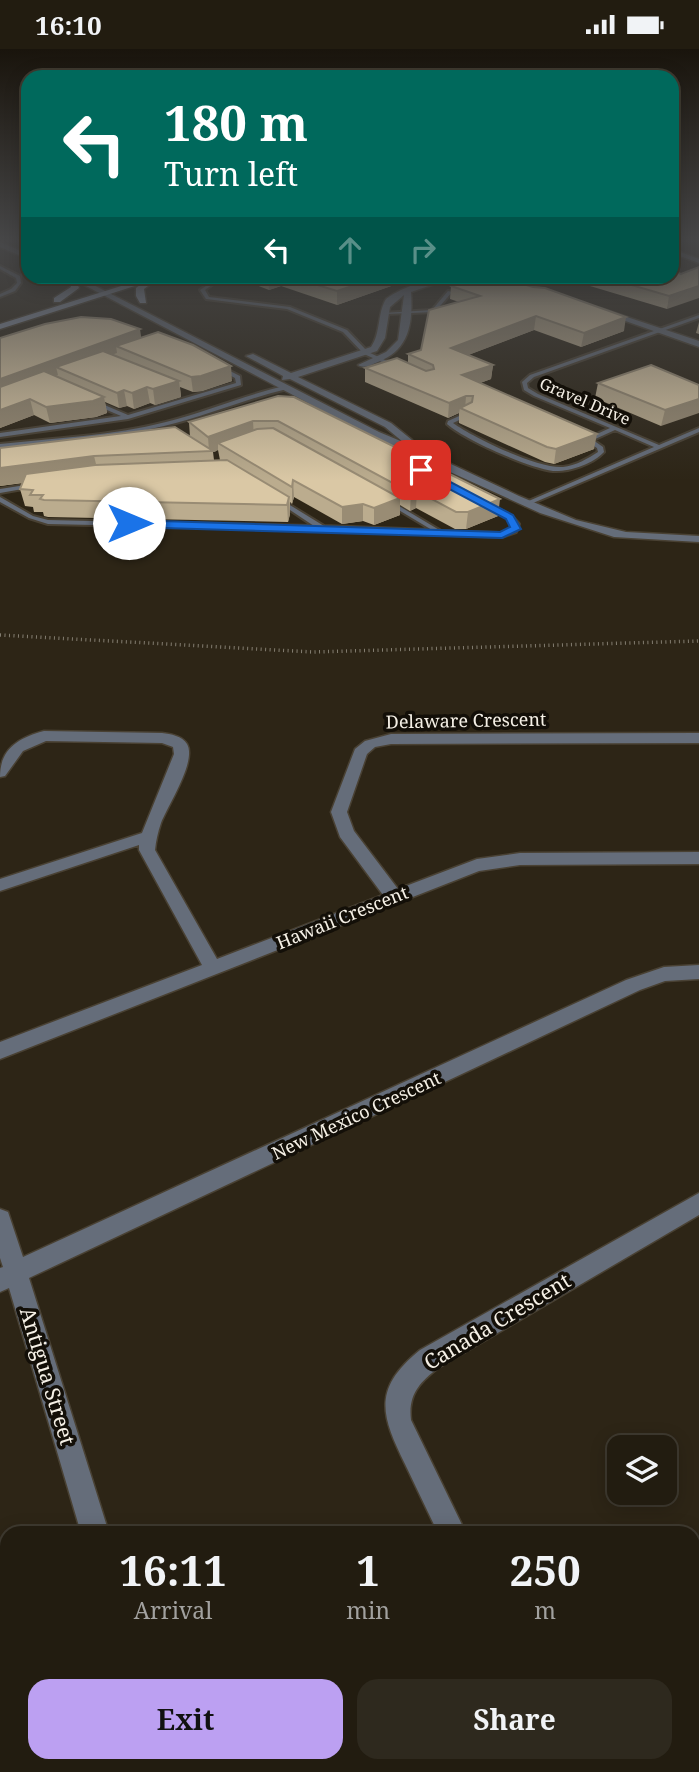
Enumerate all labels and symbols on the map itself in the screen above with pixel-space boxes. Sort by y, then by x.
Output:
street label: Gravel Drive [536,372,634,430]
pin [391,440,451,500]
position arrow [92,486,166,560]
street label: Delaware Crescent [386,707,546,733]
street label: Hawaii Crescent [273,880,411,954]
street label: New Mexico Crescent [268,1065,444,1165]
street label: Canada Crescent [419,1266,575,1376]
street label: Antigua Street [14,1304,82,1448]

